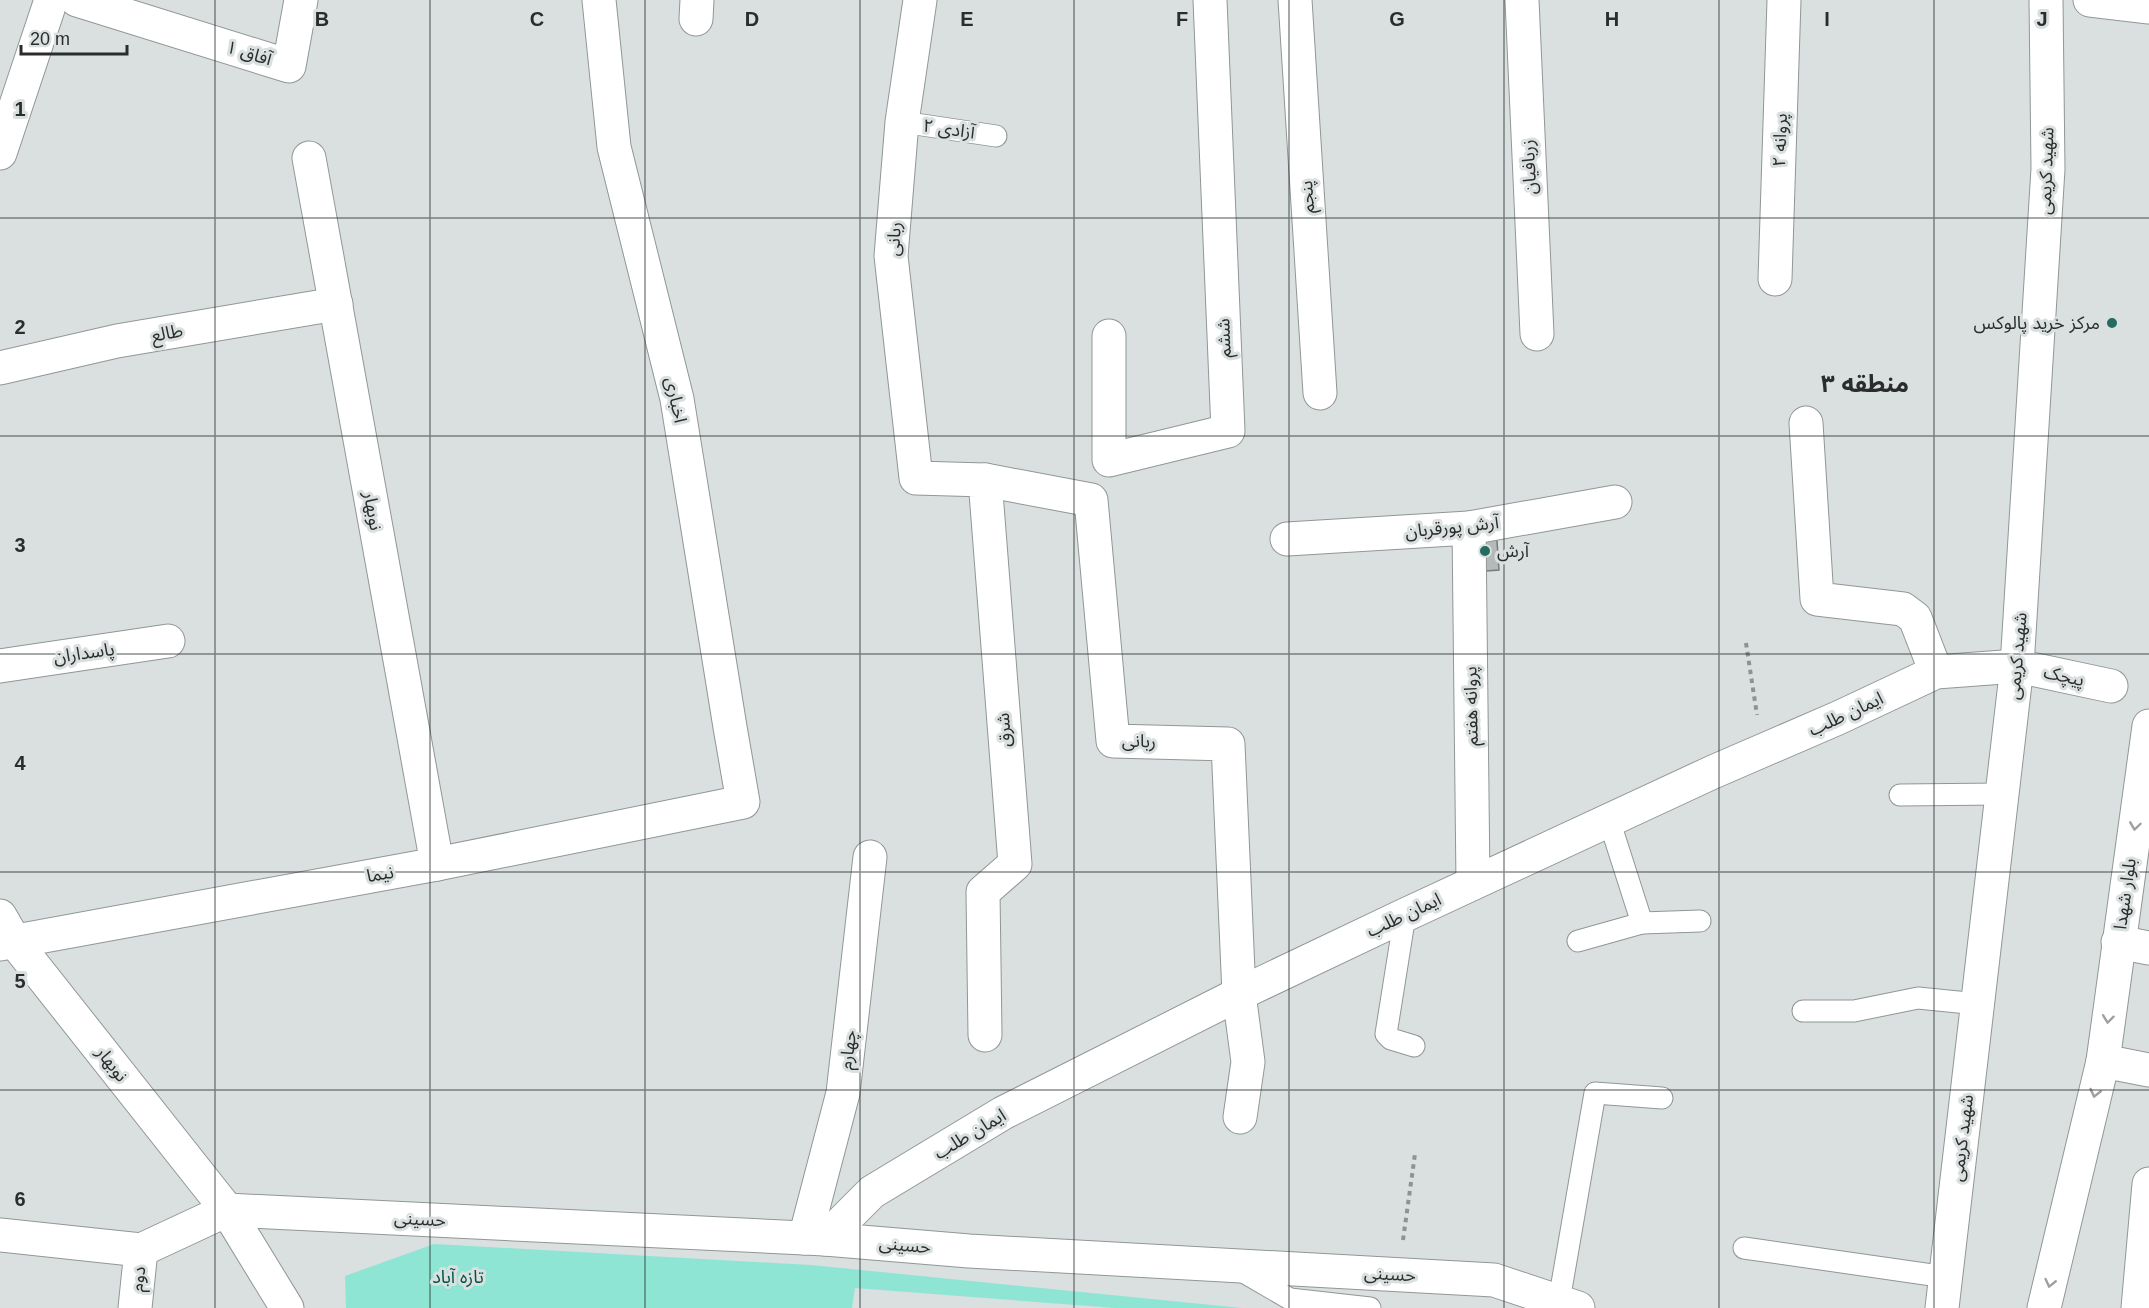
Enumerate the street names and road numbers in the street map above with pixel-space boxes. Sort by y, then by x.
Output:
street label: آفاق ۱ [224,37,275,70]
street label: پروانه ۲ [1769,113,1792,167]
street label: آزادی ۲ [922,115,977,144]
street label: شهید کریمی [2034,127,2059,215]
street label: زربافیان [1518,139,1541,195]
street label: پنجم [1296,180,1321,214]
street label: ربانی [883,221,906,257]
street label: ششم [1213,318,1238,358]
street label: طالع [150,320,185,350]
street label: اخباری [660,375,691,425]
street label: نوبهار [359,489,386,532]
street label: آرش پورقربان [1404,512,1501,543]
street label: شهید کریمی [2003,612,2032,701]
street label: پاسداران [52,639,116,668]
street label: پیچک [2042,662,2086,691]
street label: پروانه هفتم [1460,666,1485,746]
street label: ایمان طلب [1806,688,1887,741]
street label: شرق [993,712,1016,748]
street label: ربانی [1122,730,1156,753]
street label: بلوار شهدا [2110,857,2141,931]
street label: نیما [365,862,395,886]
street label: ایمان طلب [1364,889,1445,942]
street label: چهارم [836,1029,864,1071]
street label: نوبهار [91,1042,132,1086]
street label: شهید کریمی [1947,1093,1978,1183]
street label: ایمان طلب [931,1105,1010,1164]
street label: حسینی [393,1208,447,1231]
street label: حسینی [878,1233,932,1258]
street label: حسینی [1363,1263,1417,1286]
street label: دوم [127,1265,153,1293]

